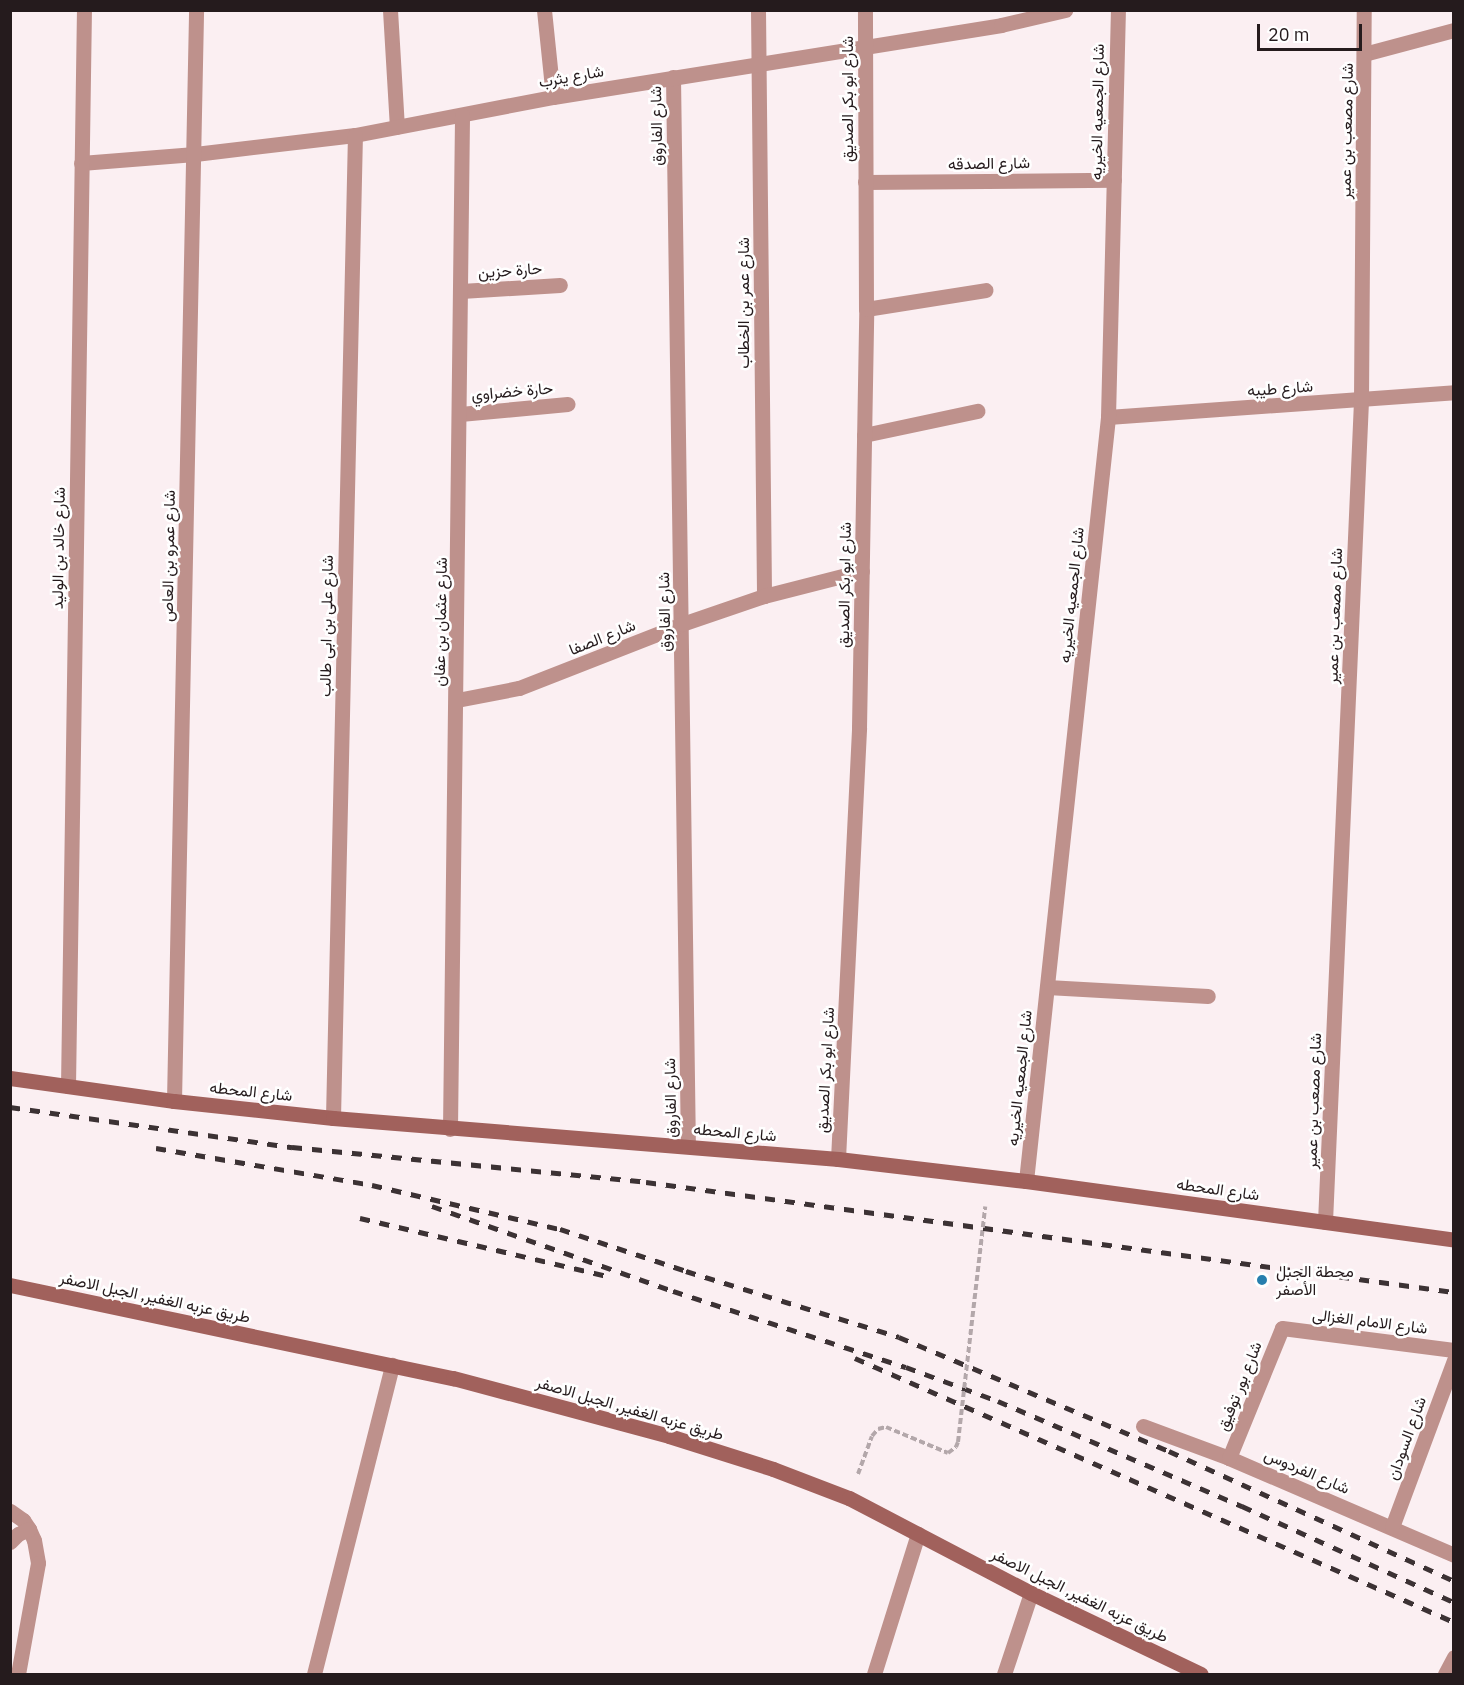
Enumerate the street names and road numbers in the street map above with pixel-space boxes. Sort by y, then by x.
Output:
street label: شارع ابو بكر الصديق [837,36,857,162]
street label: شارع الجمعيه الخيريه [1086,44,1108,180]
street label: شارع يثرب [537,61,605,91]
street label: شارع مصعب بن عمير [1335,63,1357,199]
street label: شارع الفاروق [646,86,666,166]
street label: شارع الصدقه [948,153,1030,173]
street label: شارع عمر بن الخطاب [733,237,753,369]
street label: حارة حزين [477,258,543,282]
street label: شارع طيبه [1246,376,1314,400]
street label: حارة خضراوي [470,378,554,404]
street label: شارع خالد بن الوليد [47,487,69,609]
street label: شارع عمرو بن العاص [157,490,179,622]
street label: شارع ابو بكر الصديق [833,522,855,648]
street label: شارع الجمعيه الخيريه [1054,526,1088,664]
street label: شارع مصعب بن عمير [1322,548,1346,684]
street label: شارع على بن ابى طالب [315,555,337,697]
street label: شارع عثمان بن عفان [429,557,451,687]
street label: شارع الفاروق [654,572,674,652]
street label: شارع الصفا [566,615,638,659]
street label: شارع ابو بكر الصديق [812,1007,838,1133]
street label: شارع الجمعيه الخيريه [1002,1009,1036,1147]
street label: شارع مصعب بن عمير [1301,1033,1325,1169]
street label: شارع الفاروق [660,1058,680,1138]
street label: شارع المحطه [209,1077,293,1105]
street label: شارع المحطه [693,1119,777,1145]
street label: شارع المحطه [1175,1174,1261,1204]
street label: طريق عزبه الغفير, الجبل الاصفر [58,1267,252,1327]
street label: شارع الامام الغزالى [1311,1304,1429,1338]
street label: شارع بور توفيق [1212,1339,1266,1433]
street label: طريق عزبه الغفير, الجبل الاصفر [534,1372,726,1444]
street label: شارع السودان [1382,1394,1430,1482]
street label: شارع الفردوس [1261,1444,1353,1498]
street label: طريق عزبه الغفير, الجبل الاصفر [988,1544,1172,1646]

